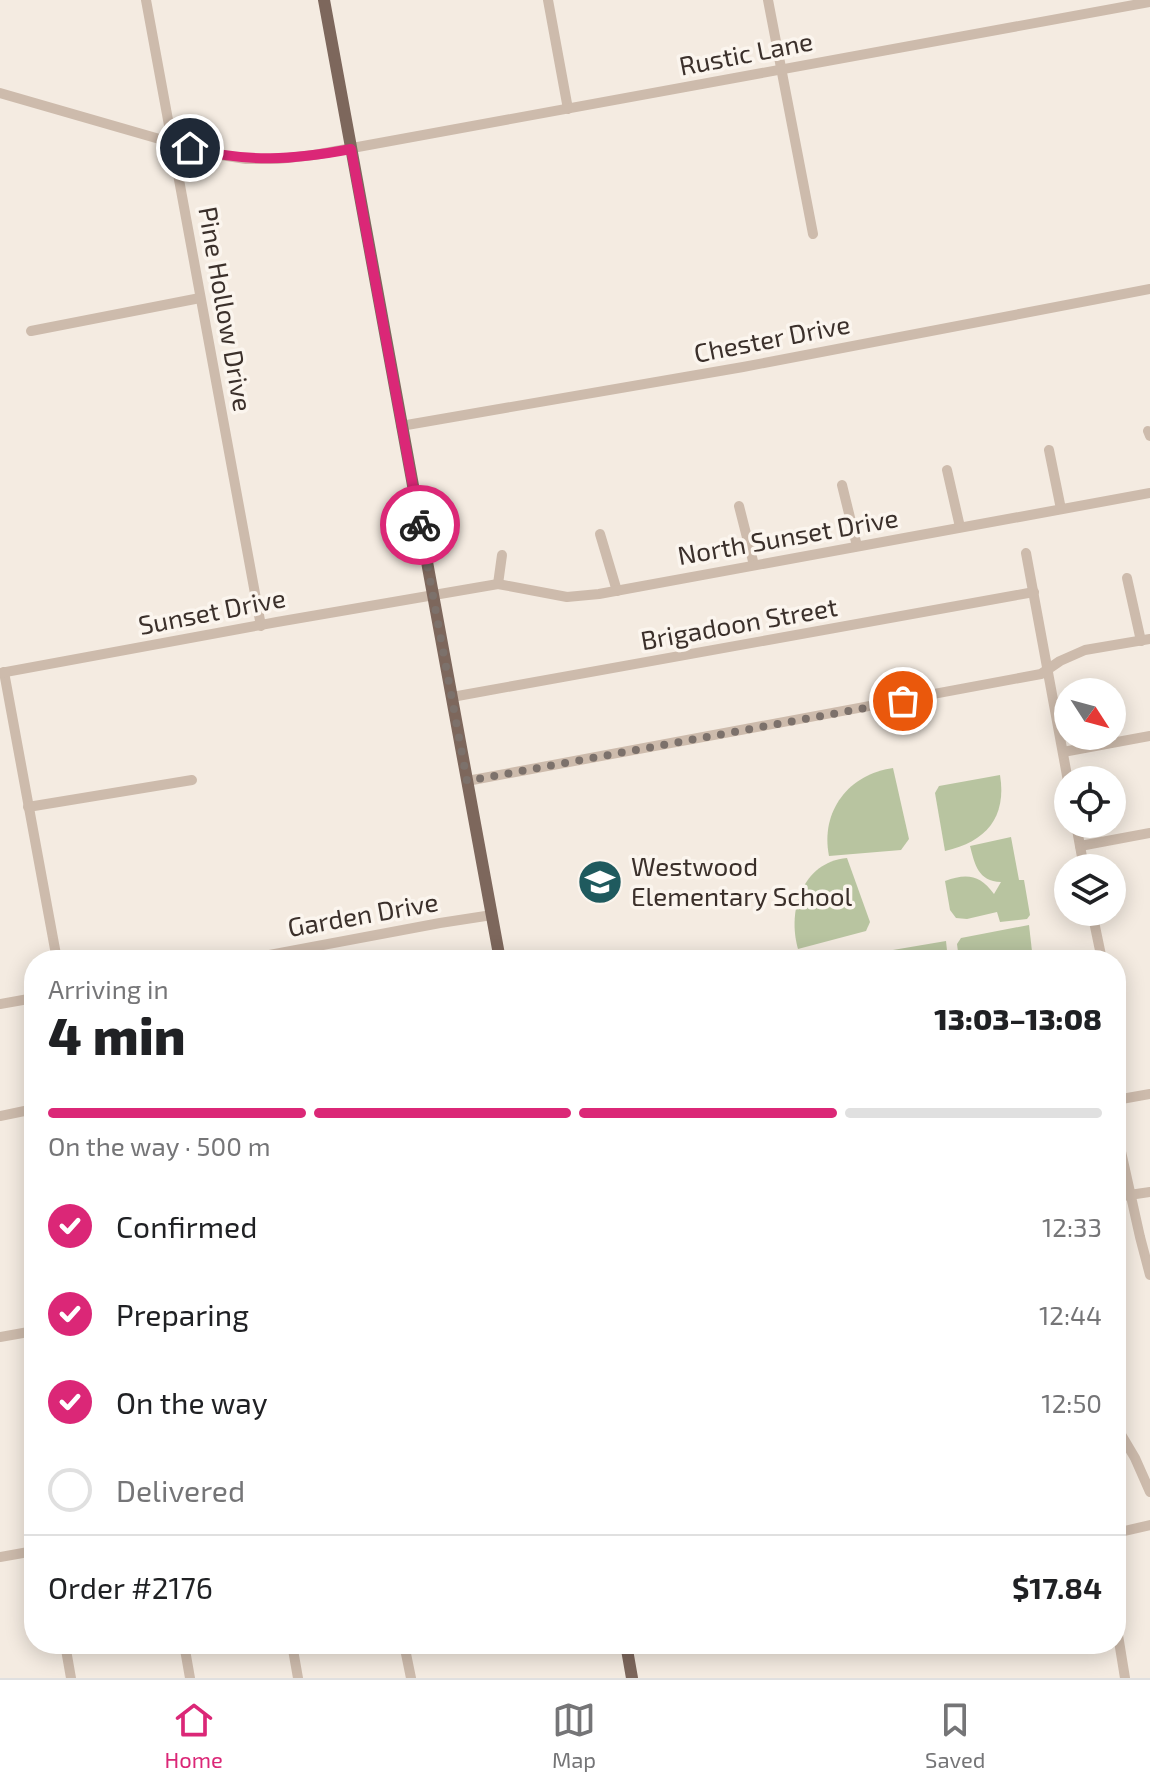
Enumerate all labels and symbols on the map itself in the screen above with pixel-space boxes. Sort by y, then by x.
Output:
street label: Rustic Lane [676,24,815,81]
pin [156,114,224,182]
street label: Pine Hollow Drive [193,204,260,414]
street label: Chester Drive [691,307,852,368]
courier [380,485,460,565]
street label: North Sunset Drive [675,501,900,570]
street label: Sunset Drive [136,581,288,640]
street label: Brigadoon Street [638,590,840,655]
pin [869,667,937,735]
north arrow [1054,678,1126,750]
place label: Westwood Elementary School [631,850,853,911]
school or university icon: Westwood Elementary School [576,858,624,906]
street label: Garden Drive [285,885,440,942]

